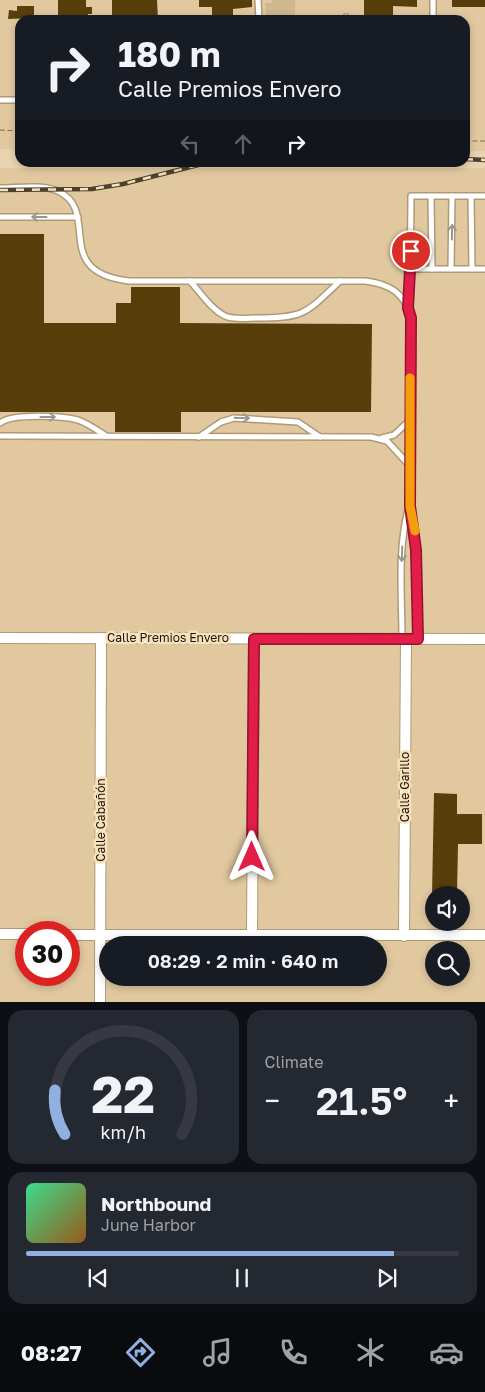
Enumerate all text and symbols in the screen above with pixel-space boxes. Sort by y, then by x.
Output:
text: 180 m [118,33,221,75]
icon: right [35,35,100,100]
text: Calle Premios Envero [118,75,341,102]
icon: left [176,130,204,158]
icon: ahead [229,130,257,158]
icon: right [282,130,310,158]
one-way arrow [31,212,48,222]
one-way arrow [447,225,457,241]
pin [390,230,432,272]
icon: arrive [397,237,425,265]
one-way arrow [39,412,55,422]
one-way arrow [234,413,250,423]
one-way arrow [398,546,407,562]
street label: Calle Premios Envero [107,630,229,645]
street label: Calle Garillo [397,752,412,822]
street label: Calle Cabañón [93,778,108,862]
position arrow [225,830,277,882]
map controls [425,886,470,986]
button: sound [425,886,470,931]
speed limit sign: 30 [15,921,80,986]
button: search [425,941,470,986]
text: 08:29 · 2 min · 640 m [148,949,338,972]
text: Climate [265,1052,324,1072]
text: 22 [92,1062,155,1124]
text: 21.5° [316,1078,407,1123]
text: − [265,1084,280,1117]
text: + [444,1084,459,1117]
text: km/h [101,1121,146,1143]
text: Northbound [101,1192,211,1215]
text: June Harbor [101,1215,196,1235]
icon: previous [84,1264,112,1292]
icon: pause [228,1264,256,1292]
icon: next [373,1264,401,1292]
icon: directions [123,1335,158,1370]
icon: music [200,1335,235,1370]
icon: phone [276,1335,311,1370]
icon: climate [353,1335,388,1370]
icon: car [429,1335,464,1370]
text: 08:27 [21,1339,82,1366]

